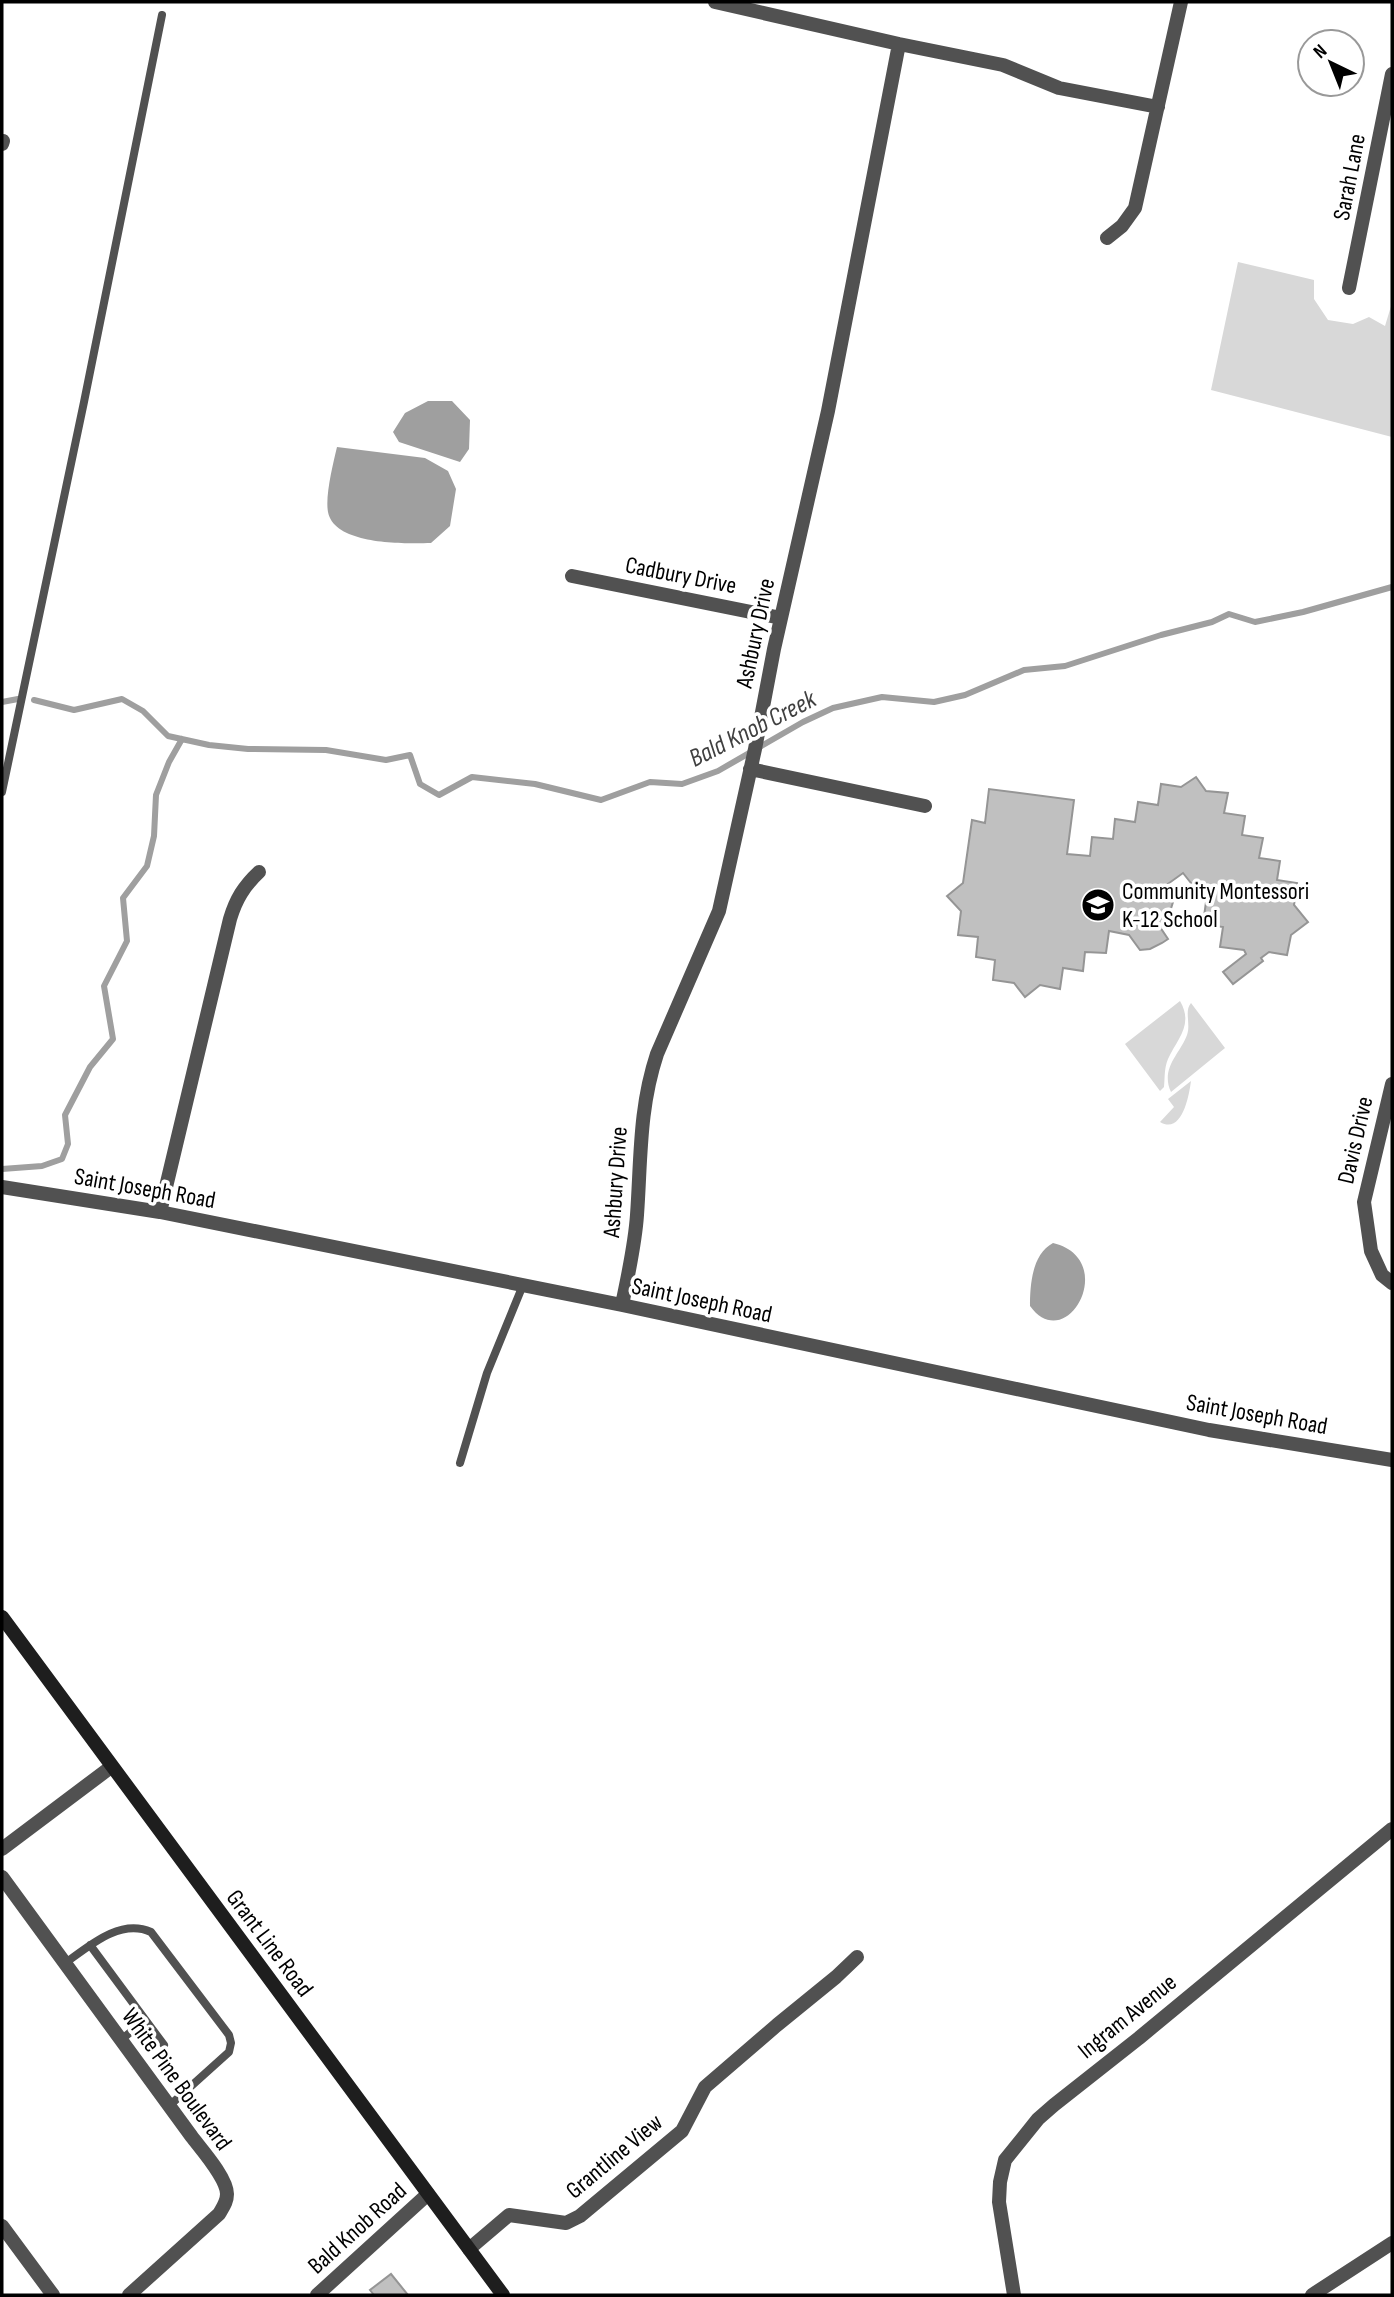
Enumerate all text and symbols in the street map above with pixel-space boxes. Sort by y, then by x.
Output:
north arrow [1296,28,1366,98]
text: N [1309,40,1332,64]
street label: Sarah Lane [1327,131,1372,223]
street label: Cadbury Drive [623,551,739,600]
street label: Ashbury Drive [730,576,781,692]
water label: Bald Knob Creek [684,684,822,774]
place label: Community Montessori K-12 School [1122,877,1309,934]
school or university icon: Community Montessori K-12 School [1079,886,1117,924]
street label: Davis Drive [1331,1094,1380,1187]
street label: Ashbury Drive [597,1126,634,1240]
street label: Saint Joseph Road [72,1162,218,1215]
street label: Saint Joseph Road [629,1271,775,1330]
street label: Saint Joseph Road [1184,1388,1330,1441]
street label: Grant Line Road [220,1884,319,2003]
street label: Ingram Avenue [1072,1968,1182,2065]
street label: White Pine Boulevard [115,2003,238,2156]
street label: Grantline View [560,2108,668,2205]
street label: Bald Knob Road [302,2176,413,2280]

